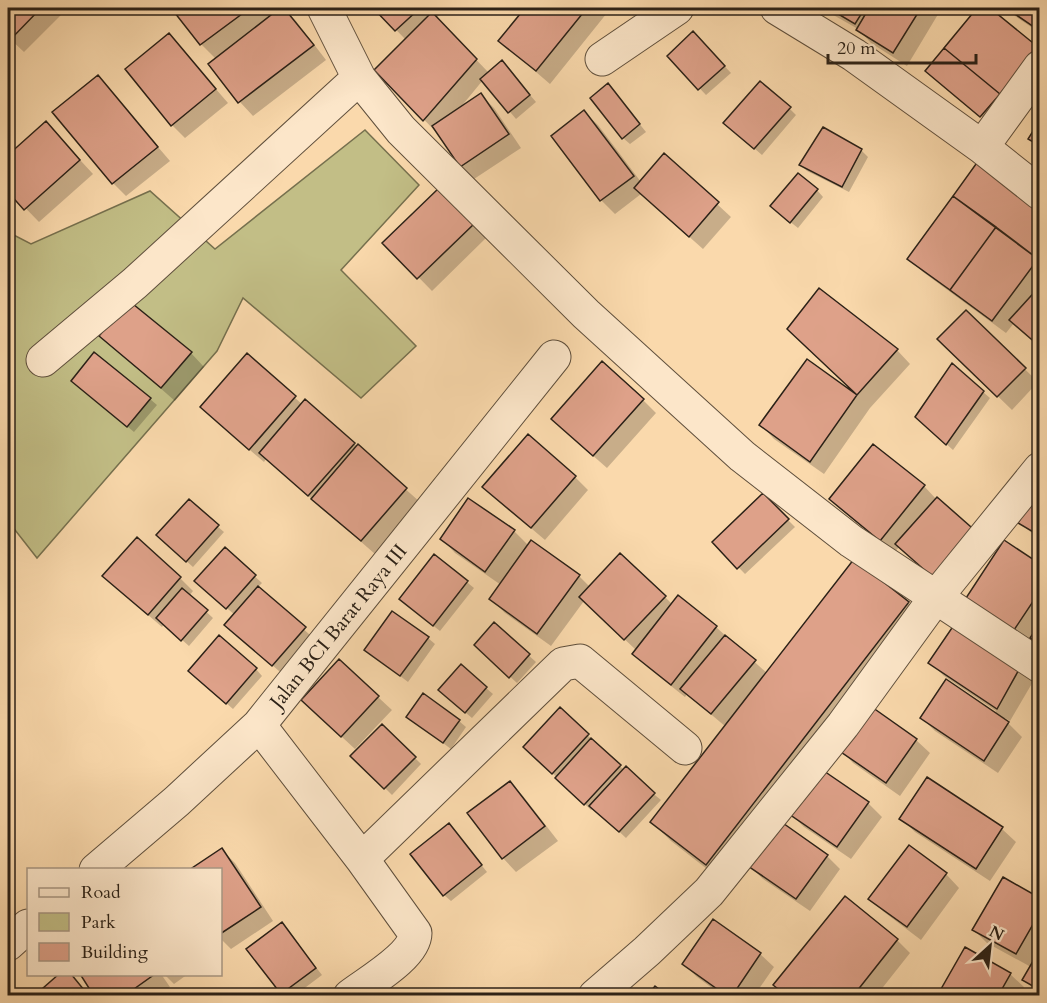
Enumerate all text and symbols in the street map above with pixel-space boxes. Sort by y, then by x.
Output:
scale bar [828,27,976,65]
text: 20 m [837,36,876,61]
street label: Jalan BCI Barat Raya III [262,538,413,717]
legend [27,868,222,976]
text: Road [81,880,121,905]
text: Park [81,910,116,935]
north arrow [960,916,1020,976]
text: N [985,921,1008,947]
text: Building [81,940,149,965]

